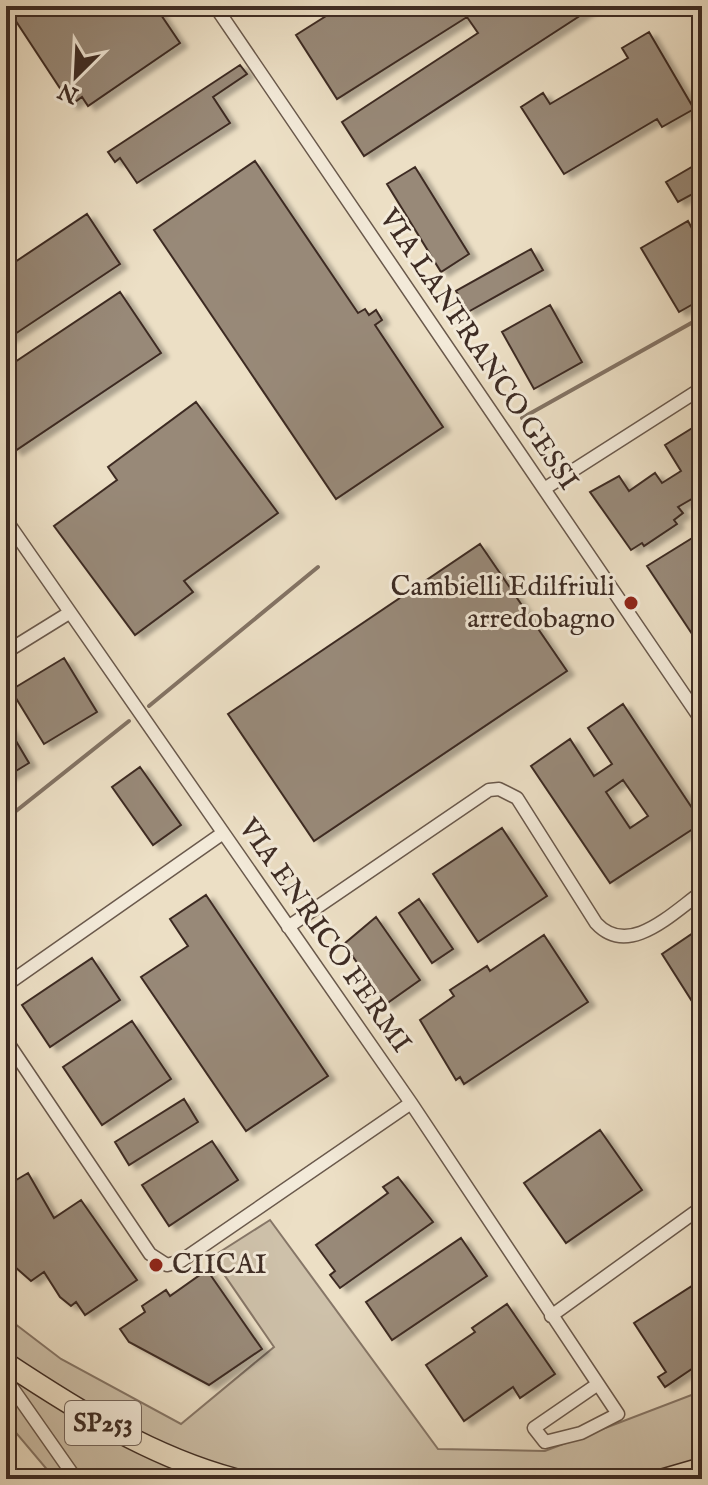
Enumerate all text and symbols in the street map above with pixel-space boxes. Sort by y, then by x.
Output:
north arrow [36,36,116,116]
text: N [54,76,84,110]
street label: VIA LANFRANCO GESSI [370,202,585,497]
place label: Cambielli Edilfriuli arredobagno [390,570,615,637]
marker: Cambielli Edilfriuli arredobagno [622,594,640,612]
street label: VIA ENRICO FERMI [229,811,418,1060]
place label: CIICAI [172,1248,267,1283]
marker: CIICAI [147,1256,165,1274]
road number: SP253 [65,1401,141,1445]

